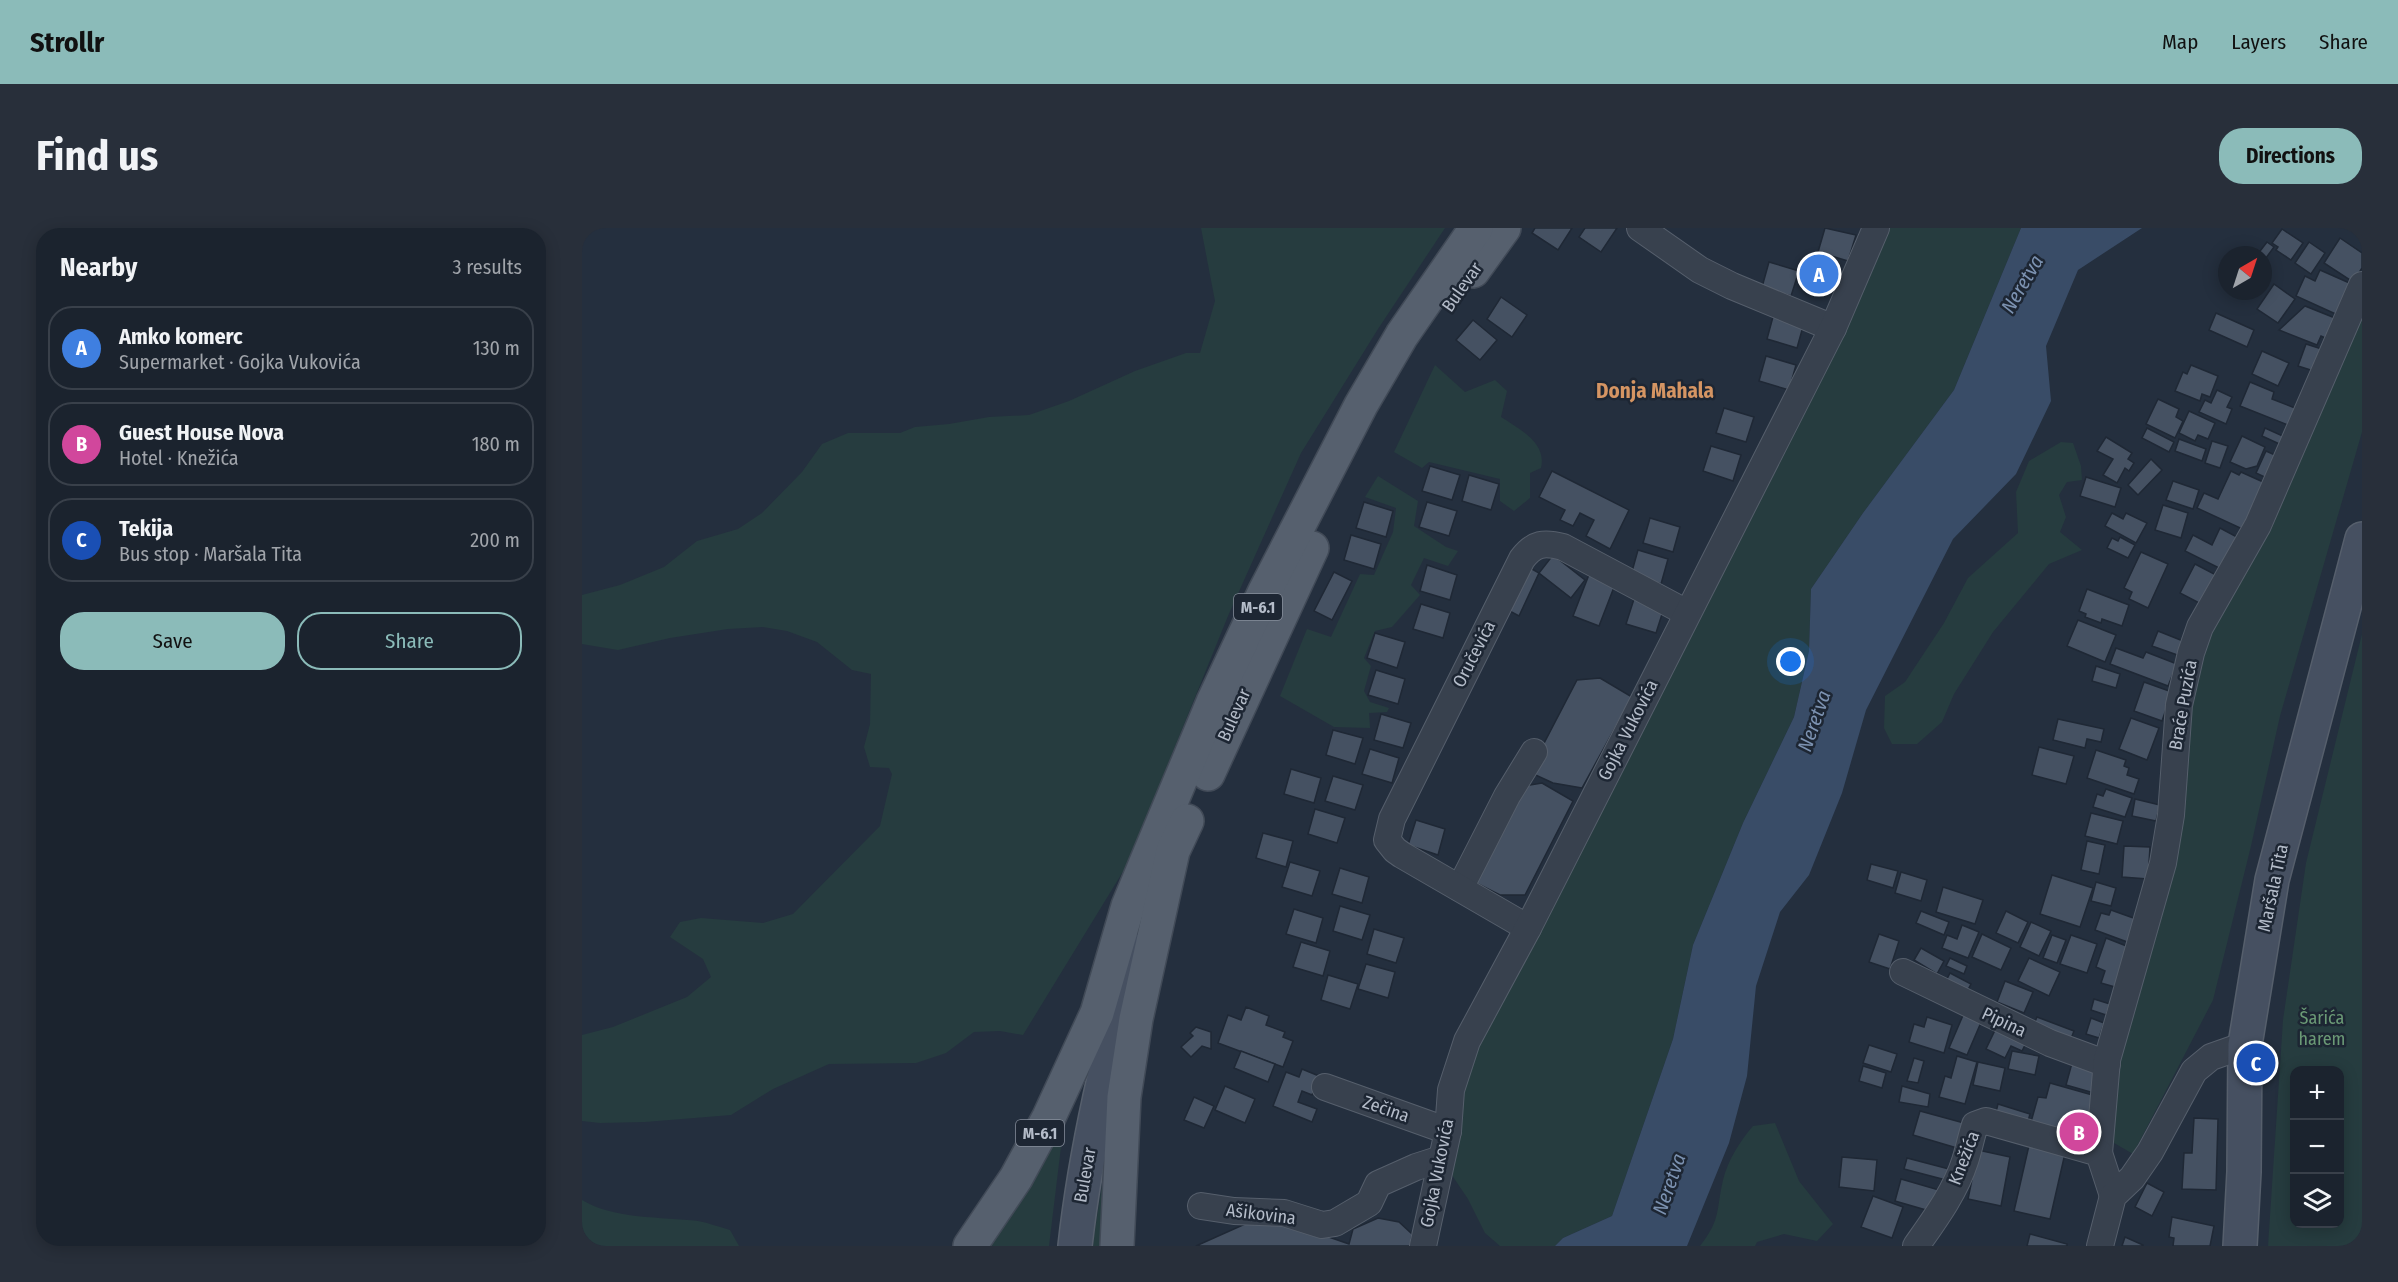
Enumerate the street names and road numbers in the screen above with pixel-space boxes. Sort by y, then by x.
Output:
street label: Bulevar [1437,257,1487,316]
road number: M-6.1 [1234,594,1282,620]
street label: Oručevića [1448,617,1500,691]
street label: Braće Puzića [2164,658,2202,752]
street label: Gojka Vukovića [1593,676,1663,784]
street label: Bulevar [1213,684,1256,745]
street label: Maršala Tita [2253,842,2293,934]
street label: Pipina [1978,1002,2030,1042]
street label: Zečina [1360,1091,1412,1127]
street label: Gojka Vukovića [1416,1117,1458,1229]
road number: M-6.1 [1016,1120,1064,1146]
street label: Knežića [1944,1128,1984,1188]
street label: Bulevar [1069,1145,1101,1204]
street label: Ašikovina [1225,1199,1297,1229]

